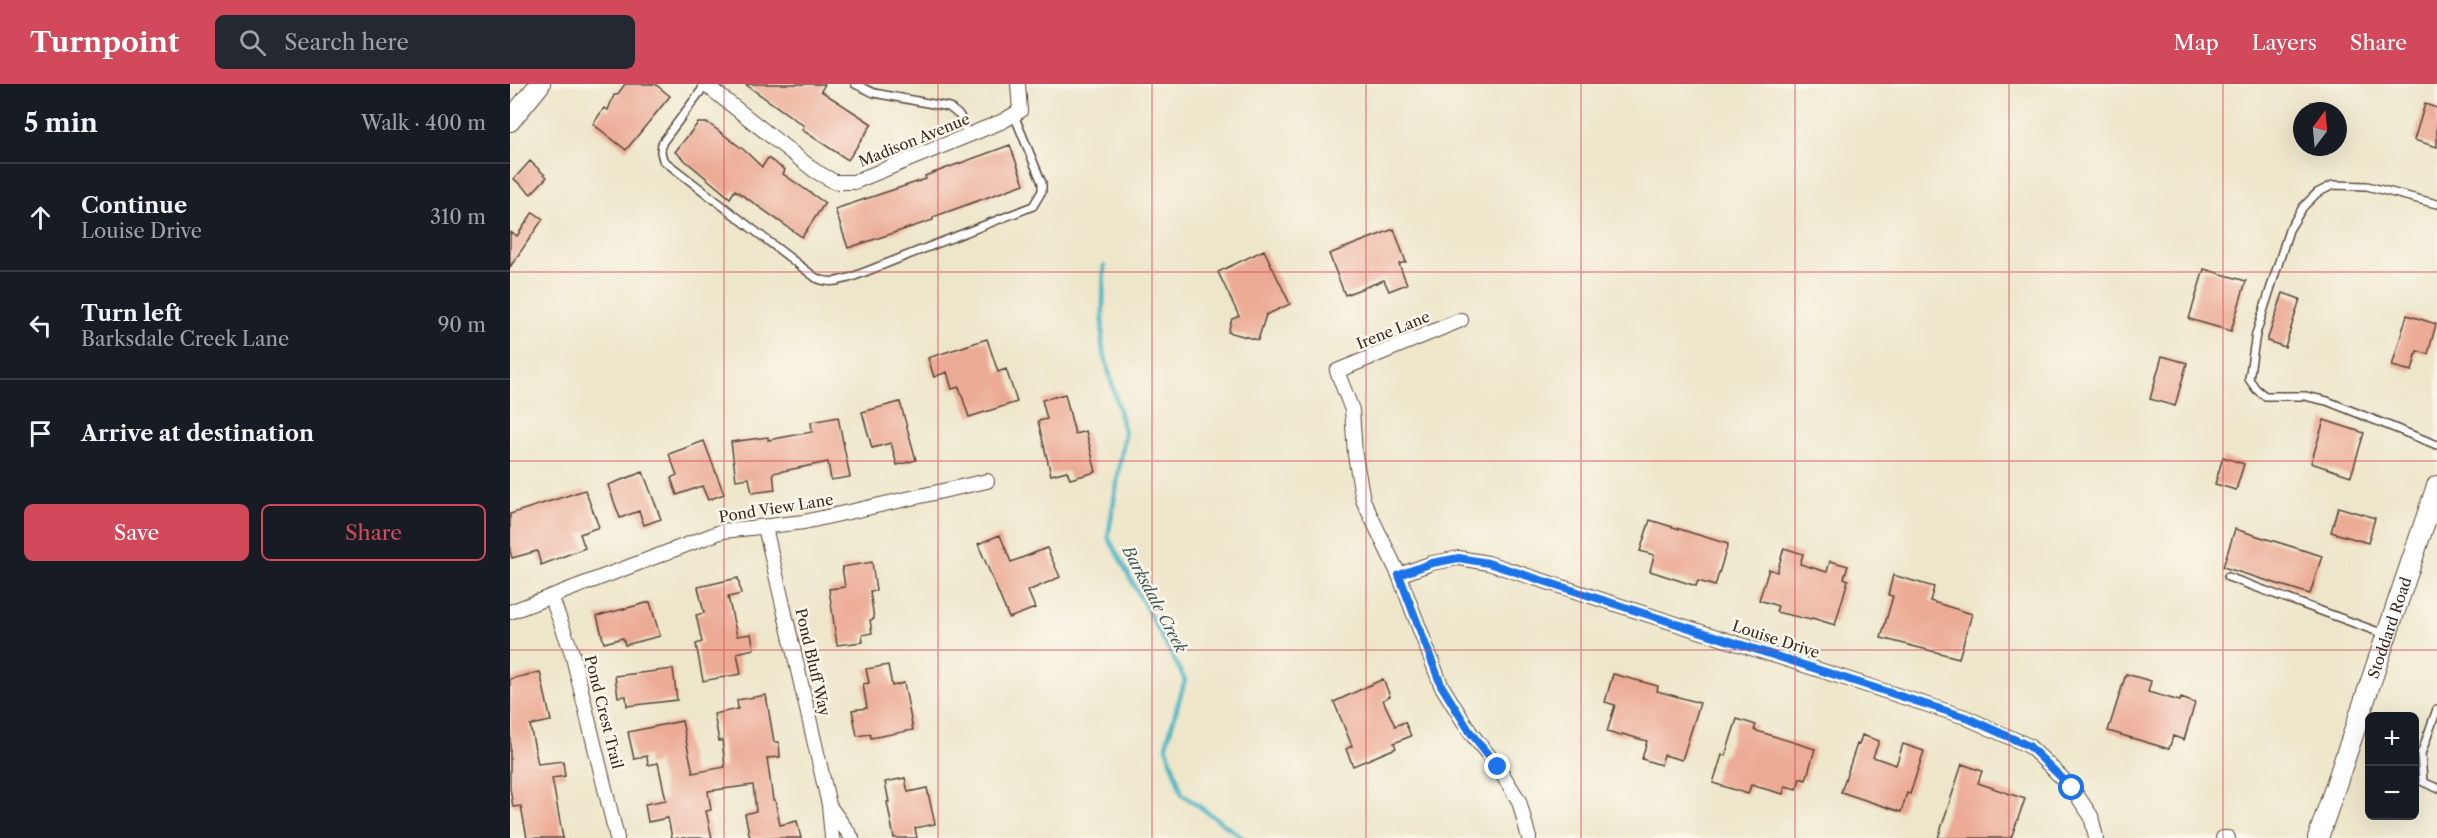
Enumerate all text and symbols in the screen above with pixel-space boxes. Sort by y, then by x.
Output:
search box [215,15,635,69]
text: Turnpoint [30,25,179,59]
icon: search [236,26,269,59]
text: Search here [284,29,409,56]
text: Map [2174,30,2219,55]
text: Layers [2252,30,2317,55]
text: Share [2350,30,2407,55]
north arrow [2293,102,2347,156]
text: 5 min [24,107,98,139]
street label: Madison Avenue [856,109,972,171]
text: Walk · 400 m [361,111,486,135]
text: Continue [81,192,187,219]
icon: ahead [24,201,57,234]
text: 310 m [430,205,486,229]
text: Louise Drive [81,219,202,243]
text: Turn left [81,300,182,327]
street label: Irene Lane [1354,307,1432,353]
icon: left [24,309,57,342]
text: 90 m [438,313,486,337]
text: Barksdale Creek Lane [81,327,289,351]
icon: arrive [24,417,57,450]
text: Arrive at destination [81,420,314,447]
street label: Pond View Lane [717,490,835,526]
button: Save [24,504,249,561]
button: Share [261,504,486,561]
water label: Barksdale Creek [1117,540,1192,657]
street label: Stoddard Road [2363,574,2415,681]
street label: Pond Bluff Way [791,606,835,718]
street label: Louise Drive [1730,616,1822,662]
street label: Pond Crest Trail [581,653,627,771]
map controls [2365,712,2419,820]
button: + [2365,712,2419,766]
route end [1484,753,1510,779]
button: − [2365,766,2419,820]
route start [2058,774,2084,800]

